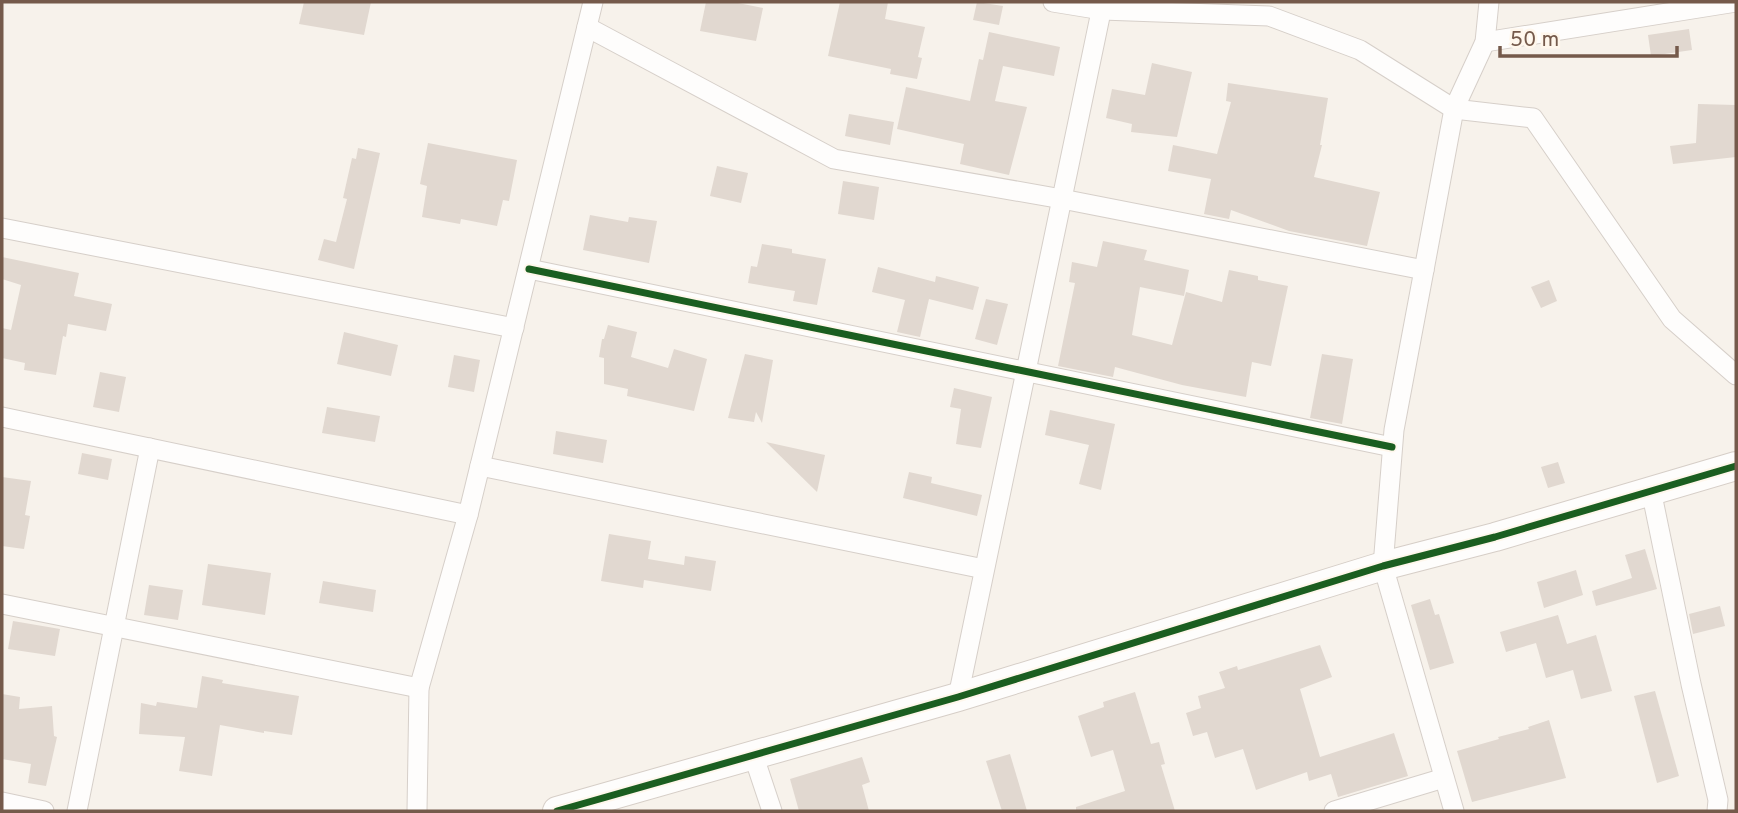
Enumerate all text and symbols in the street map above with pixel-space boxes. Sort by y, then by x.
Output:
scale bar [1500,14,1677,58]
text: 50 m [1510,27,1559,54]

